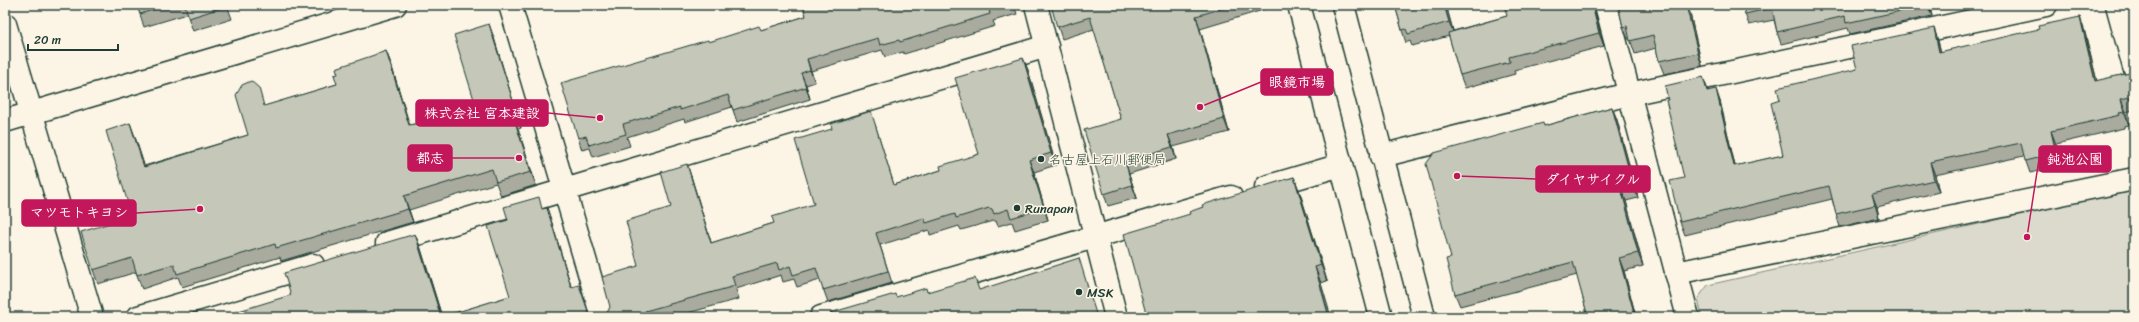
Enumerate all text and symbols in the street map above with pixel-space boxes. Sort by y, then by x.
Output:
scale bar [28,26,118,52]
text: 20 m [34,29,61,51]
callout: 眼鏡市場 [1261,69,1333,95]
text: 眼鏡市場 [1269,70,1325,95]
callout: 株式会社 宮本建設 [416,100,548,126]
text: 株式会社 宮本建設 [424,101,540,126]
callout: 都志 [408,145,452,171]
text: 都志 [416,146,444,171]
callout: 鈍池公園 [2039,146,2111,172]
text: 鈍池公園 [2047,147,2103,172]
place label: 名古屋上石川郵便局 [1049,148,1166,171]
marker: 名古屋上石川郵便局 [1036,154,1046,164]
callout: ダイヤサイクル [1536,166,1650,192]
text: ダイヤサイクル [1546,167,1640,192]
place label: Runapan [1025,197,1074,220]
callout: マツモトキヨシ [22,200,136,226]
text: マツモトキヨシ [30,200,128,225]
marker: Runapan [1012,203,1022,213]
place label: MSK [1087,281,1114,304]
marker: MSK [1074,287,1084,297]

